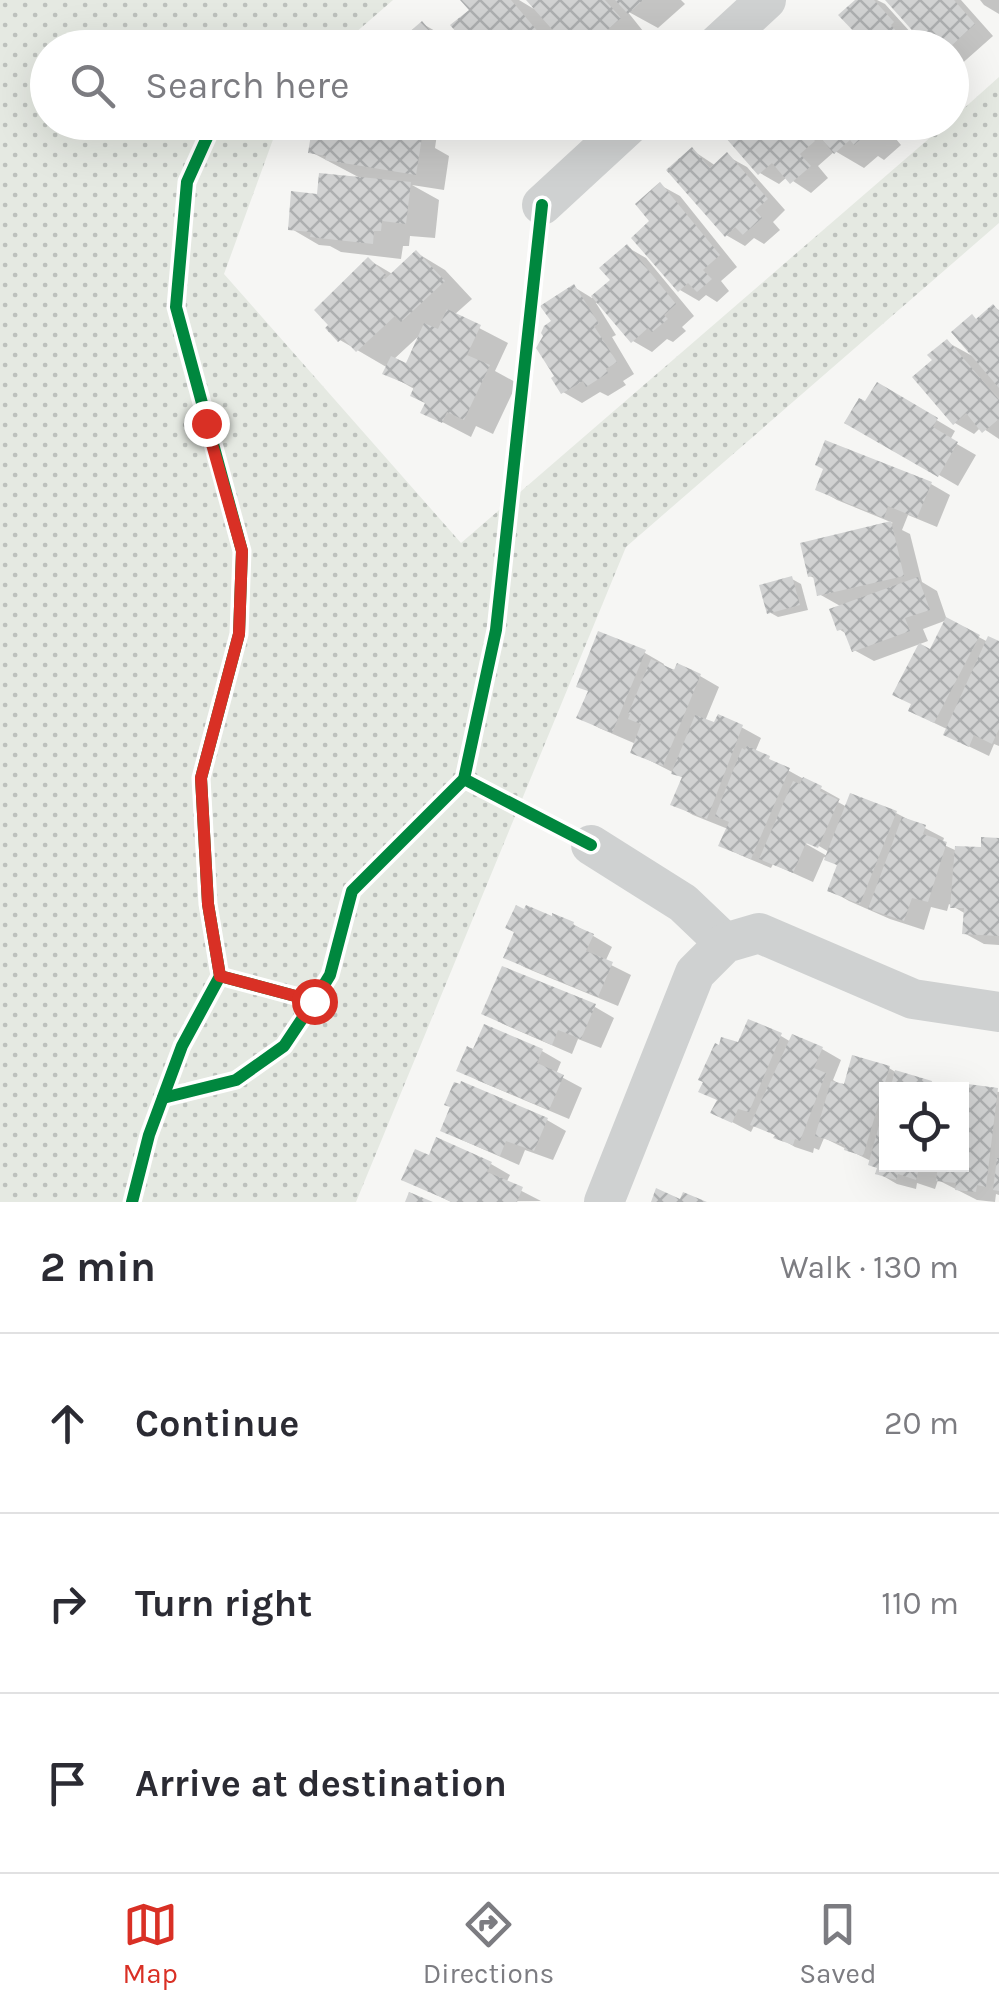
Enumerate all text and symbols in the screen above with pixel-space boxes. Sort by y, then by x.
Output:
search box [30,30,969,140]
icon: search [65,58,120,113]
text: Search here [145,63,349,108]
route end [184,401,230,447]
route start [292,979,338,1025]
map controls [879,1082,969,1172]
button: locate [879,1082,969,1172]
text: 2 min [40,1242,156,1292]
text: Walk · 130 m [780,1249,959,1286]
icon: ahead [40,1396,95,1451]
text: Continue [135,1401,299,1446]
text: 20 m [884,1405,959,1442]
icon: right [40,1576,95,1631]
text: Turn right [135,1581,312,1626]
text: 110 m [881,1585,959,1622]
icon: arrive [40,1756,95,1811]
text: Arrive at destination [135,1761,507,1806]
tab: Map [122,1897,178,1990]
tab: Directions [423,1897,554,1990]
tab: Saved [799,1897,877,1990]

